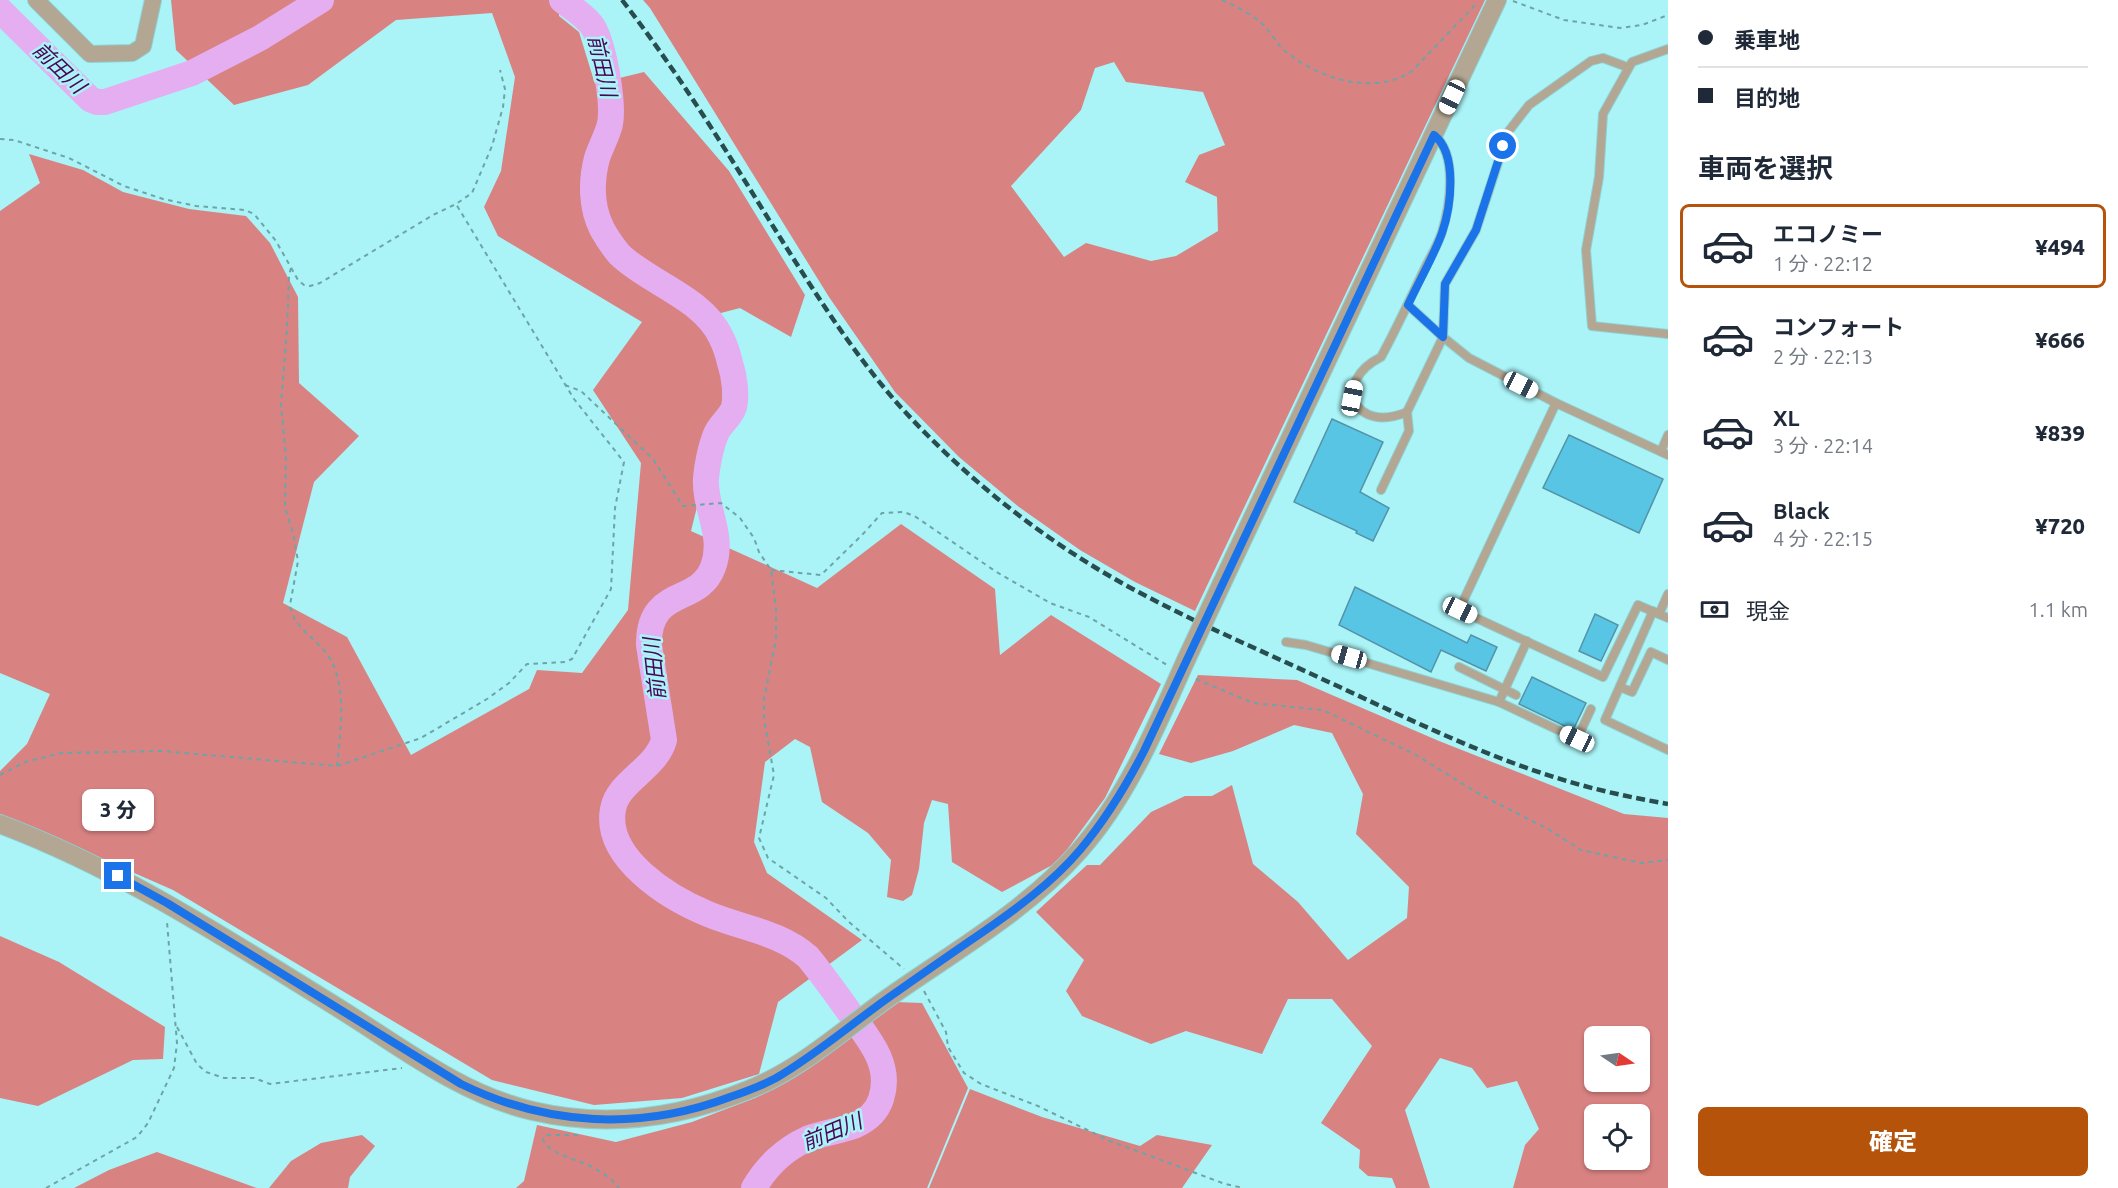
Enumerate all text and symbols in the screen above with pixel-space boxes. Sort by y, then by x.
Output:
text: 乗車地 [1734,27,1800,52]
water label: 前田川 [584,32,622,101]
water label: 前田川 [29,37,92,99]
car [1436,77,1468,117]
text: 目的地 [1734,85,1800,110]
route start [1489,132,1516,159]
text: 車両を選択 [1698,153,1833,183]
icon: car [1701,219,1755,273]
text: エコノミー [1773,221,1883,246]
text: ¥494 [2035,234,2085,259]
text: 1 分 · 22:12 [1773,252,1873,275]
icon: car [1701,312,1755,366]
text: コンフォート [1773,314,1904,339]
text: ¥666 [2035,327,2085,352]
text: 2 分 · 22:13 [1773,345,1873,368]
car [1501,369,1541,401]
car [1340,379,1364,417]
icon: car [1701,405,1755,459]
text: XL [1773,405,1800,430]
text: ¥839 [2035,420,2085,445]
text: 3 分 · 22:14 [1773,434,1873,457]
icon: car [1701,498,1755,552]
text: Black [1773,498,1830,523]
text: ¥720 [2035,513,2085,538]
text: 4 分 · 22:15 [1773,527,1873,550]
icon: cash [1698,593,1731,626]
car [1440,594,1480,626]
text: 現金 [1746,598,1790,623]
text: 1.1 km [2029,598,2088,621]
water label: 前田川 [639,635,669,702]
car [1329,643,1369,671]
car [1557,723,1597,755]
callout: 3 分 [82,789,154,831]
text: 3 分 [100,798,136,821]
route end [104,862,131,889]
north arrow [1584,1026,1650,1092]
map controls [1584,1026,1650,1170]
button: locate [1584,1104,1650,1170]
water label: 前田川 [798,1107,867,1154]
button: 確定 [1698,1107,2088,1176]

